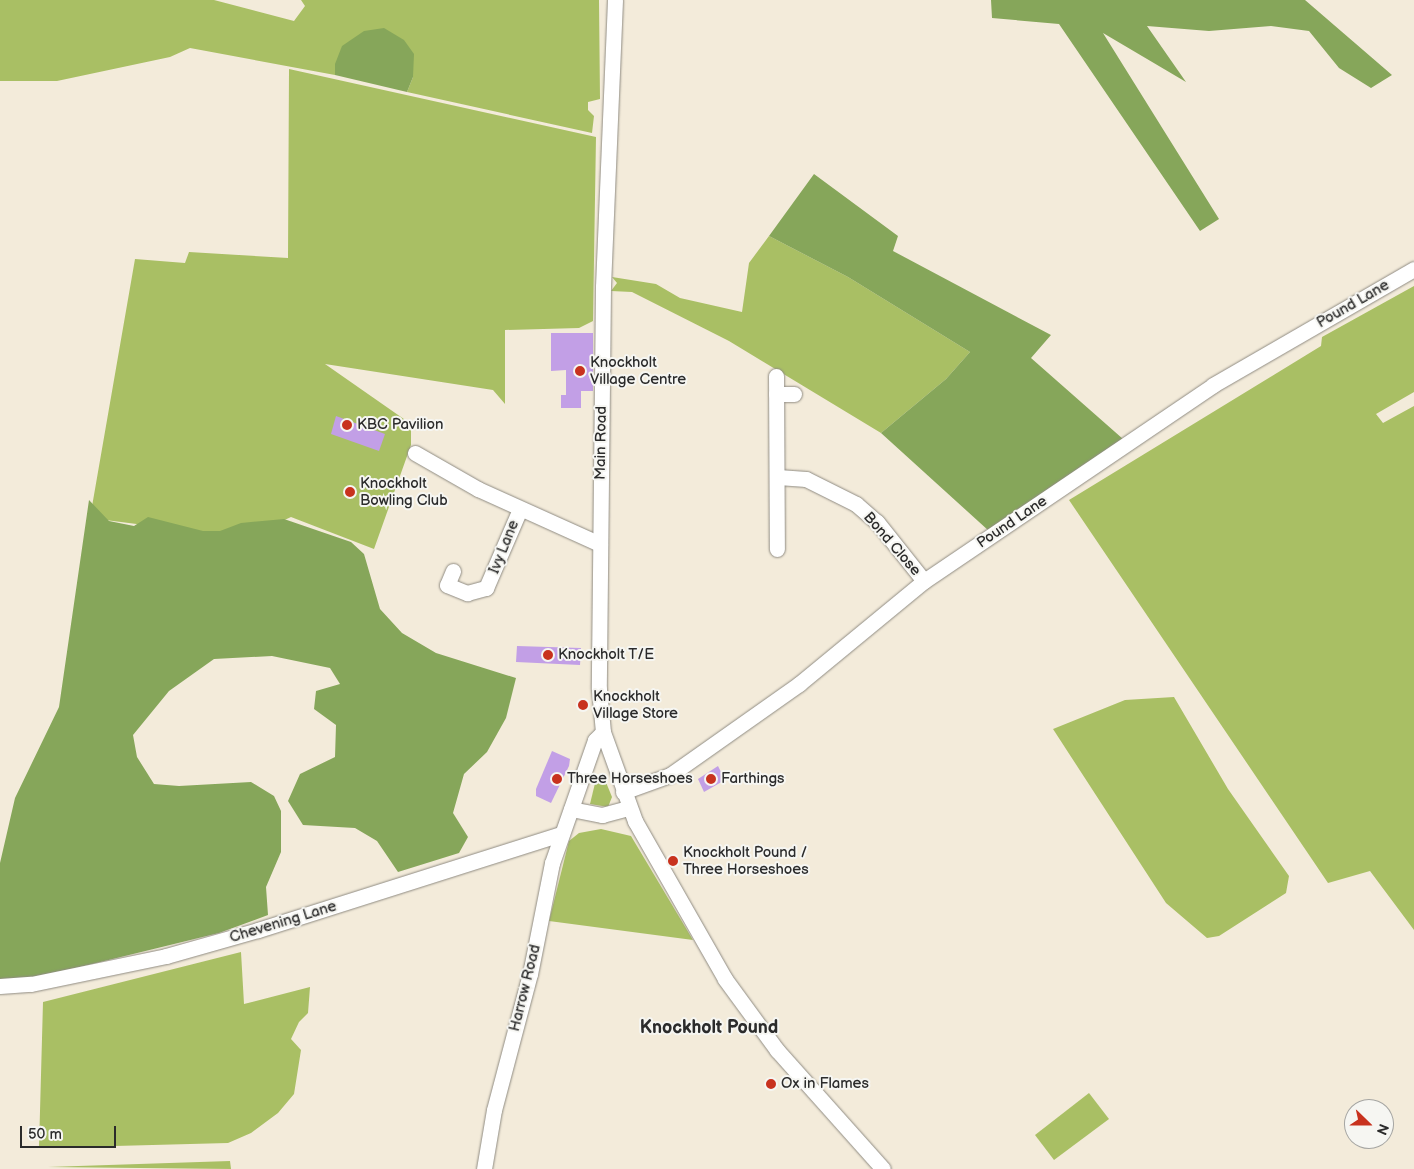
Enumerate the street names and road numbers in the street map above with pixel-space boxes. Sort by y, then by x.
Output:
street label: Pound Lane [1314,276,1392,332]
street label: Main Road [591,406,611,480]
street label: Pound Lane [974,492,1050,552]
street label: Bond Close [859,508,925,580]
street label: Ivy Lane [485,517,523,577]
street label: Chevening Lane [227,897,339,947]
street label: Harrow Road [506,943,544,1033]

